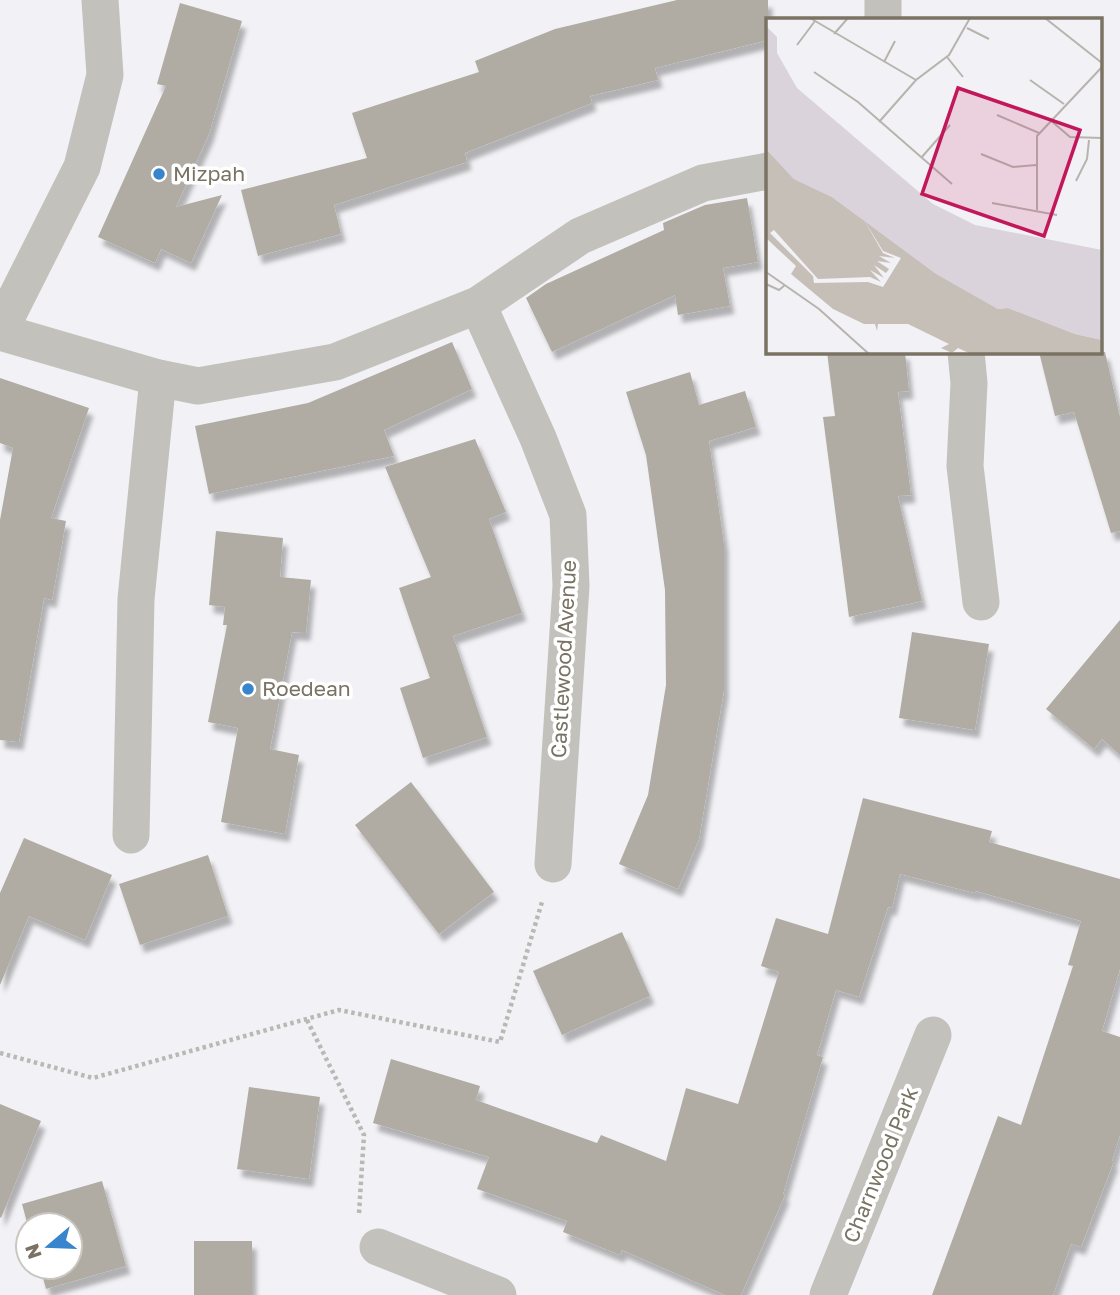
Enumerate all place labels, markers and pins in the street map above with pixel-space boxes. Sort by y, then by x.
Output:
place label: Mizpah [173,160,245,186]
marker: Mizpah [151,166,167,182]
place label: Roedean [262,675,351,701]
marker: Roedean [240,681,256,697]

